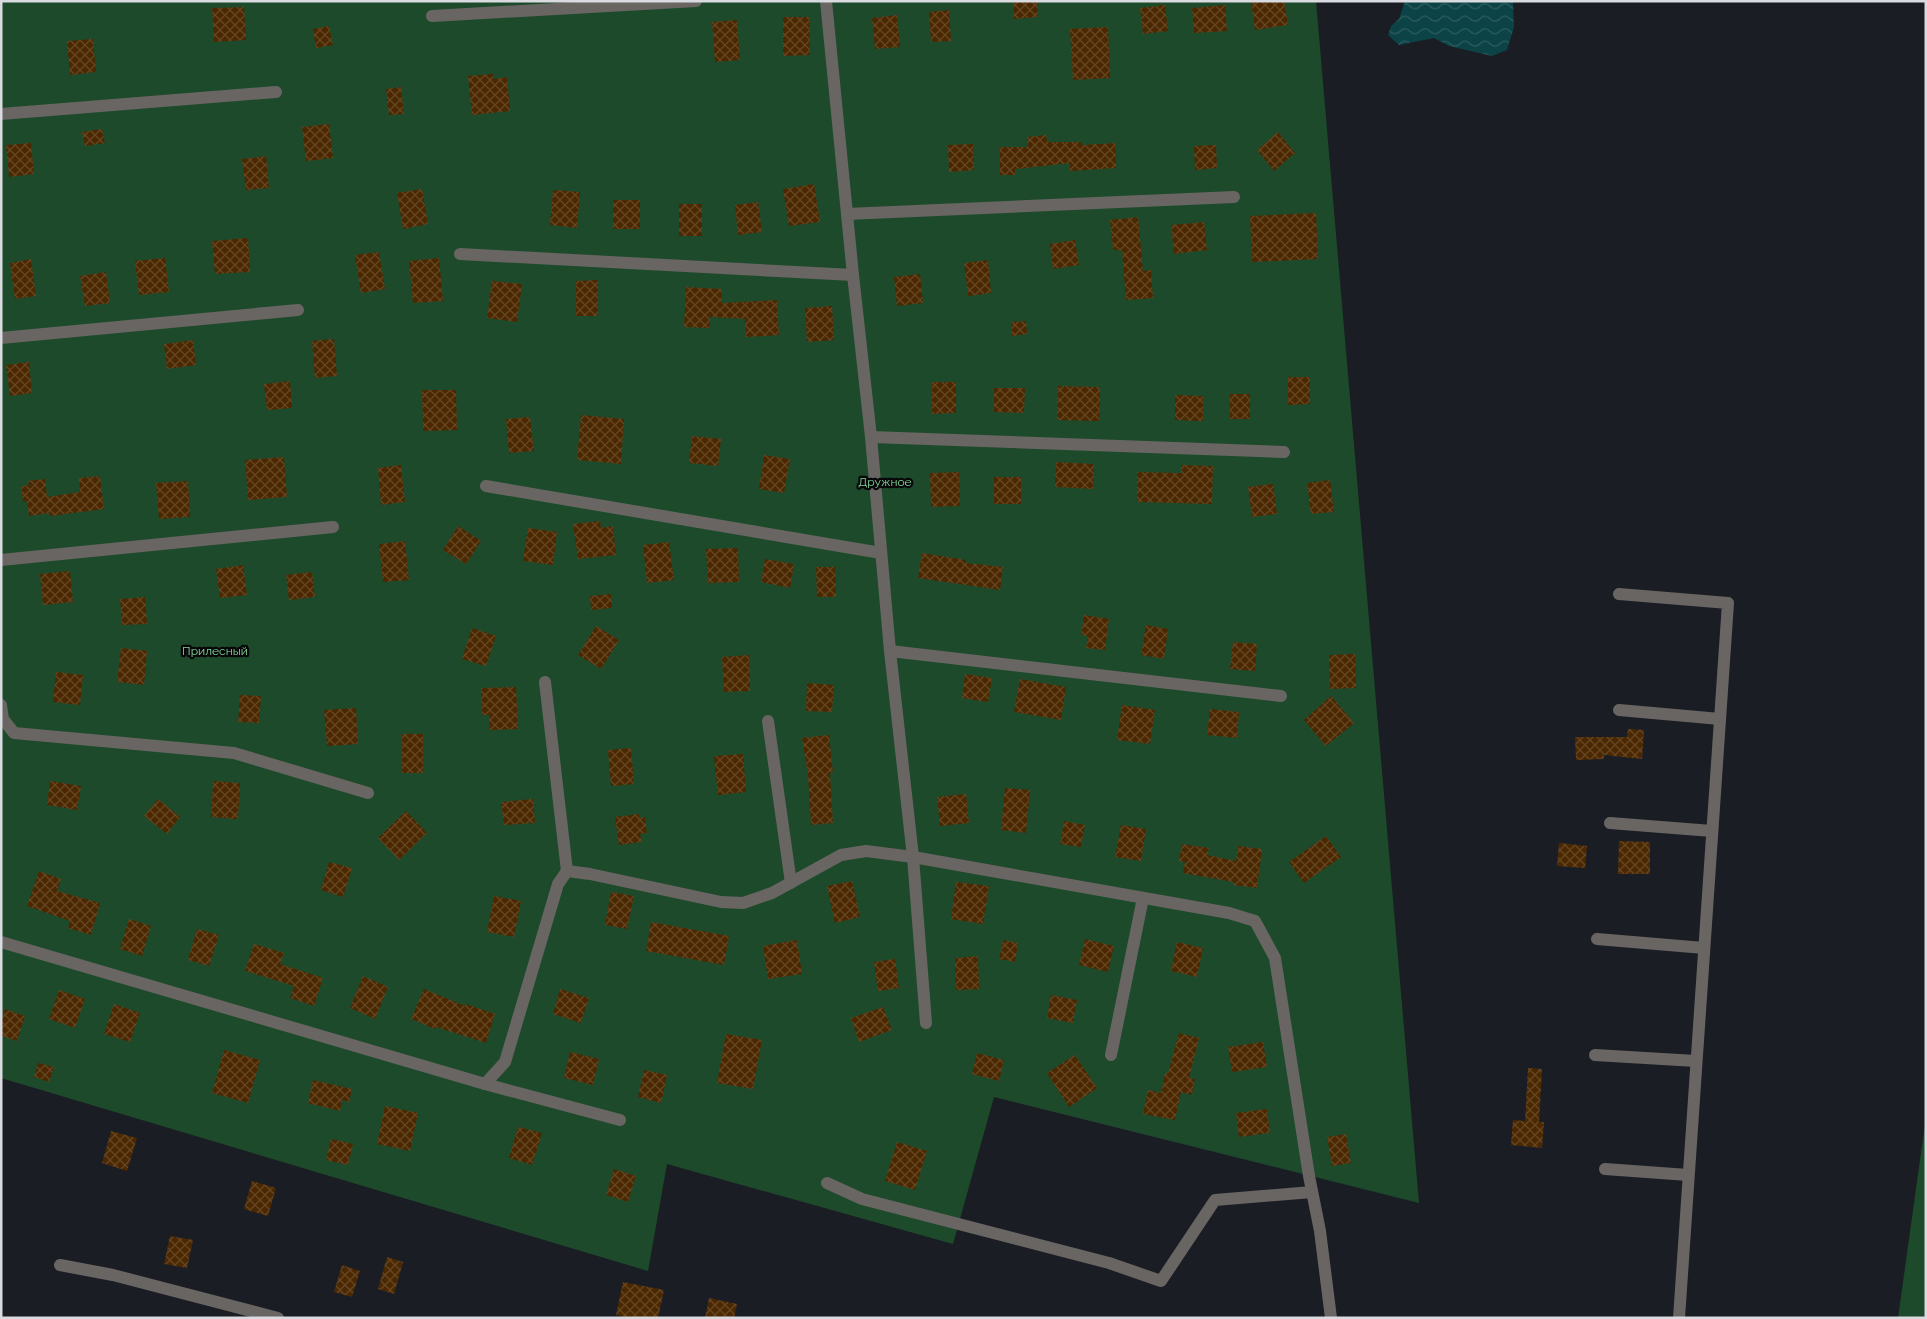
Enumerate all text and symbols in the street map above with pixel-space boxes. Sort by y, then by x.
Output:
park label: Дружное [858,475,912,489]
park label: Прилесный [182,644,248,658]

